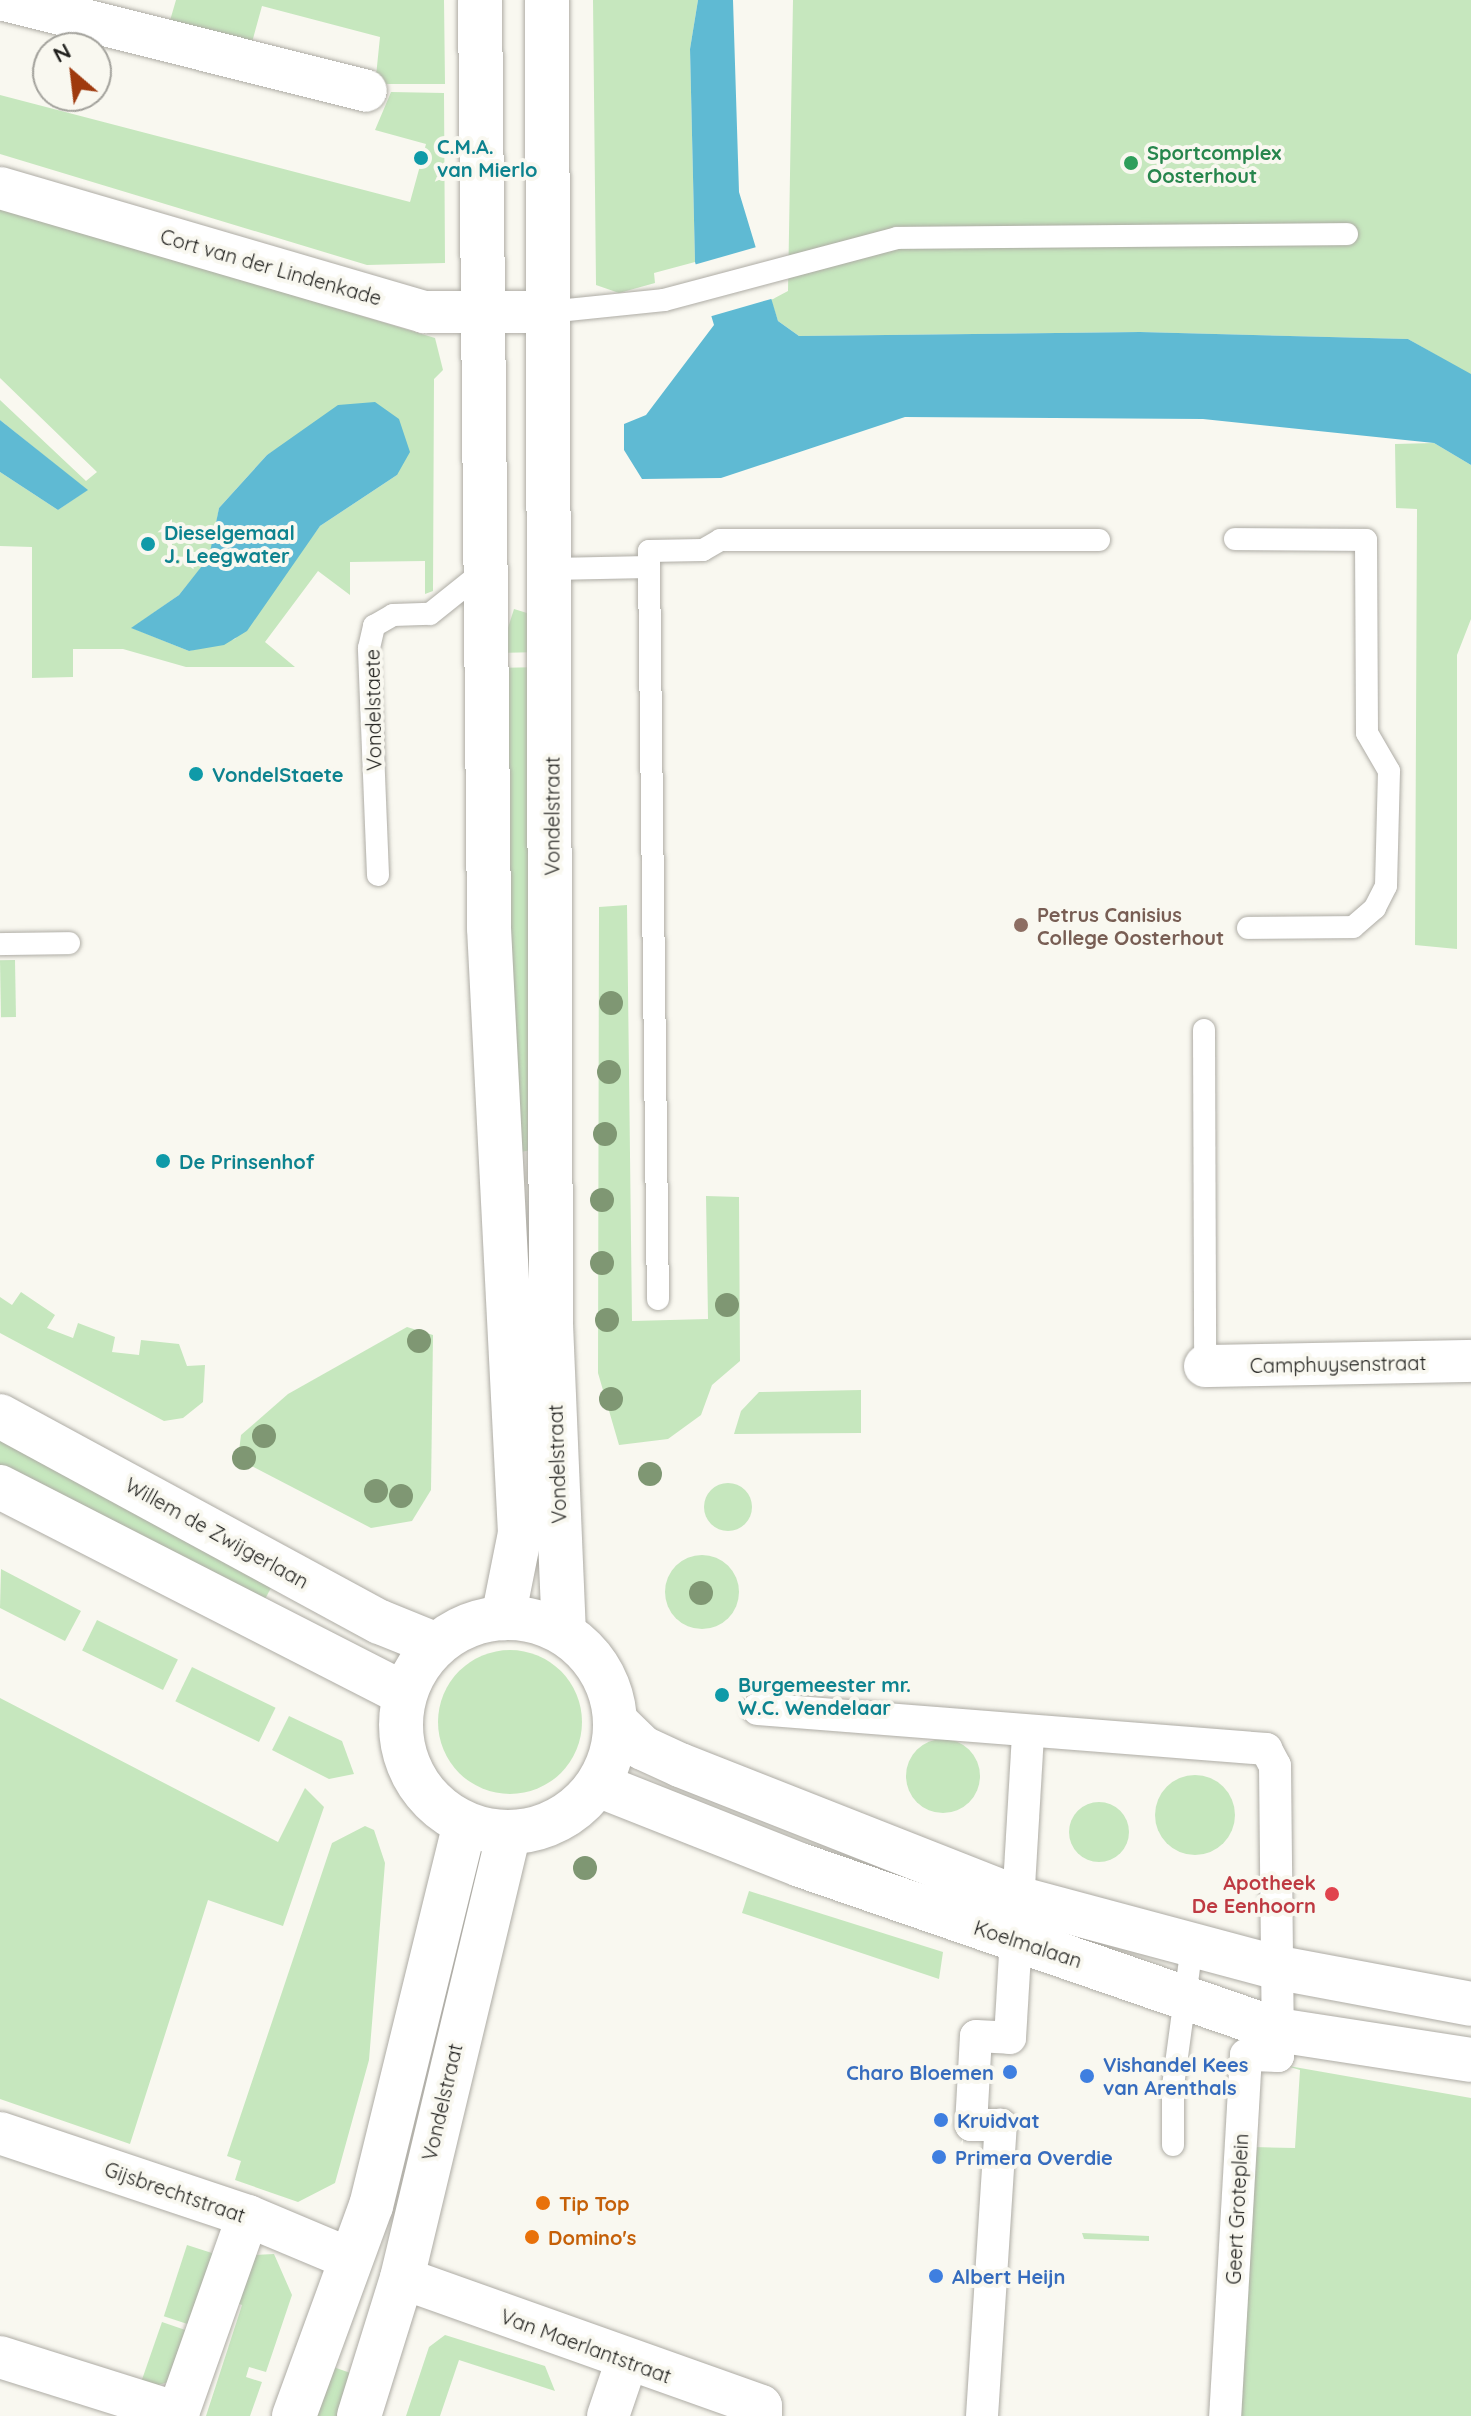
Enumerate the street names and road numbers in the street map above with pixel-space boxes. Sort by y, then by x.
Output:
street label: Cort van der Lindenkade [158,224,384,310]
street label: Vondelstaete [360,649,386,771]
street label: Vondelstraat [540,756,564,876]
street label: Camphuysenstraat [1250,1350,1426,1378]
street label: Vondelstraat [543,1404,571,1524]
street label: Willem de Zwijgerlaan [121,1473,313,1593]
street label: Koelmalaan [971,1915,1085,1973]
street label: Vondelstraat [417,2041,467,2163]
street label: Geert Groteplein [1221,2133,1253,2285]
street label: Gijsbrechtstraat [101,2157,249,2227]
street label: Van Maerlantstraat [497,2304,675,2388]

